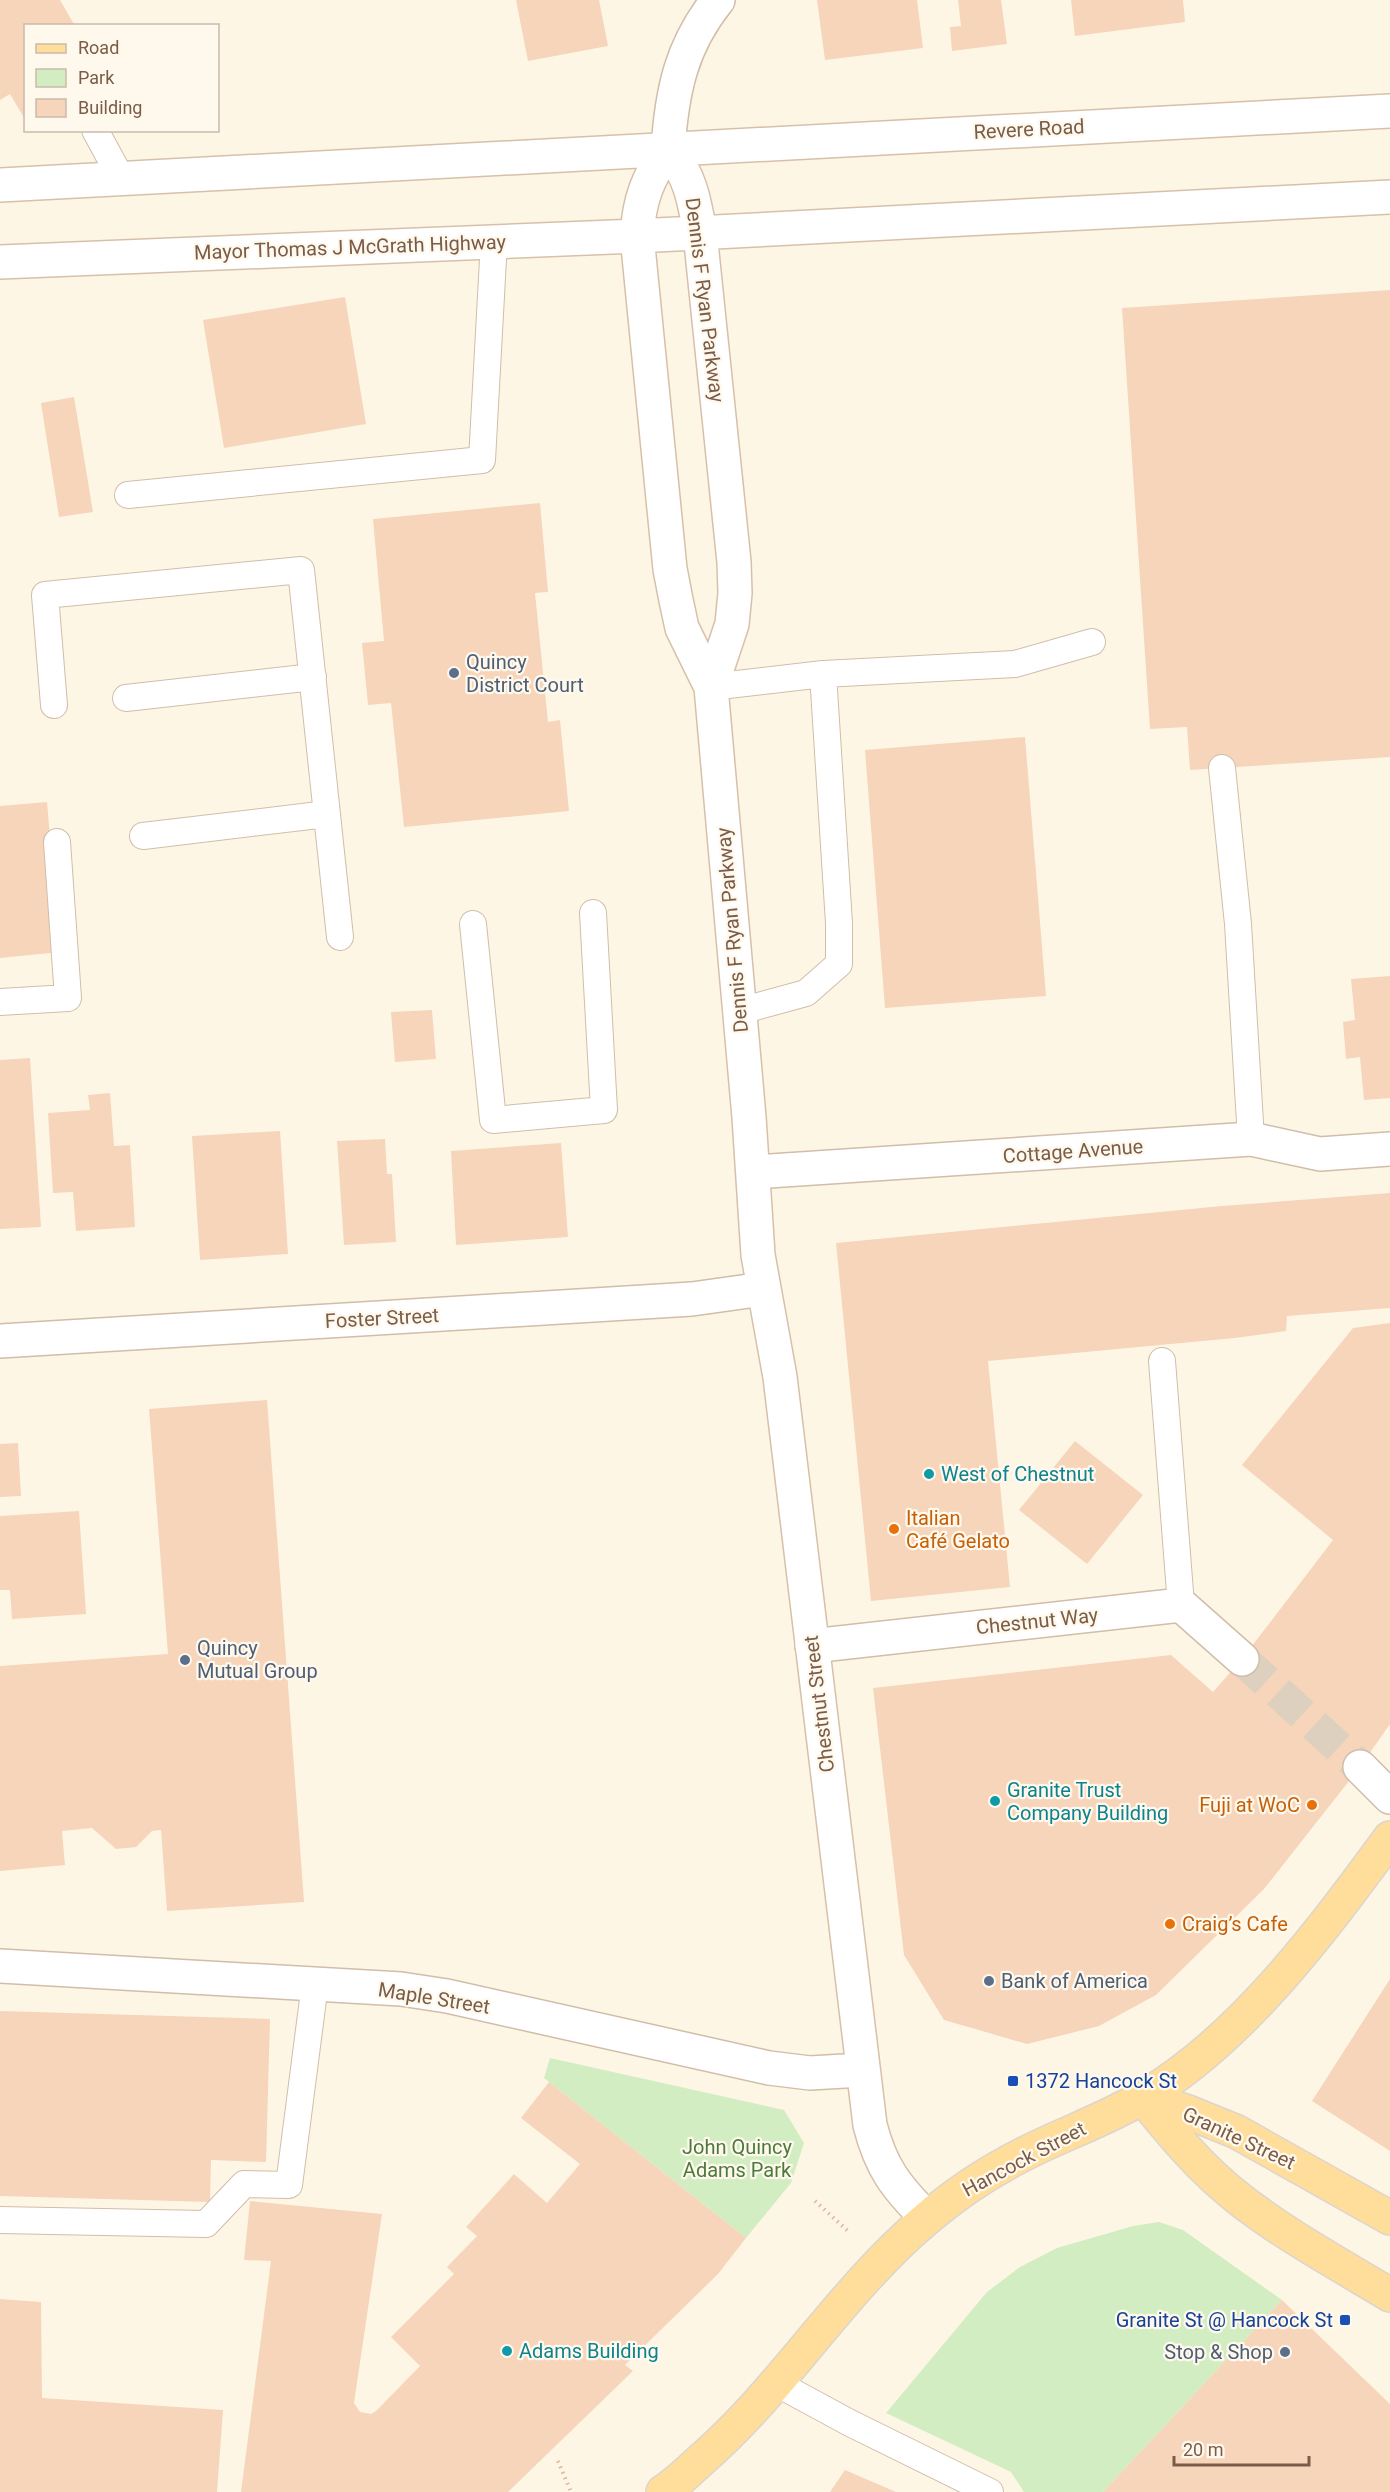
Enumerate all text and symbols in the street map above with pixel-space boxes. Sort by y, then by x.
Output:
legend [24,24,219,132]
text: Road [78,37,119,58]
text: Park [78,67,115,88]
text: Building [78,97,142,118]
street label: Revere Road [973,114,1085,144]
street label: Dennis F Ryan Parkway [681,196,730,404]
street label: Mayor Thomas J McGrath Highway [194,230,507,264]
place label: Quincy District Court [466,650,584,697]
marker: Quincy District Court [447,666,461,680]
street label: Dennis F Ryan Parkway [711,826,753,1034]
street label: Cottage Avenue [1002,1134,1144,1168]
street label: Foster Street [324,1303,440,1333]
place label: West of Chestnut [941,1462,1094,1486]
marker: West of Chestnut [922,1467,936,1481]
place label: Italian Café Gelato [906,1506,1010,1553]
marker: Italian Café Gelato [887,1522,901,1536]
street label: Chestnut Way [975,1603,1100,1639]
street label: Chestnut Street [799,1634,839,1774]
place label: Quincy Mutual Group [197,1636,318,1683]
marker: Quincy Mutual Group [178,1653,192,1667]
place label: Granite Trust Company Building [1007,1778,1168,1825]
place label: Fuji at WoC [1199,1793,1300,1817]
marker: Granite Trust Company Building [988,1794,1002,1808]
marker: Fuji at WoC [1305,1798,1319,1812]
place label: Craig’s Cafe [1182,1912,1288,1936]
marker: Craig’s Cafe [1163,1917,1177,1931]
place label: Bank of America [1001,1969,1148,1993]
marker: Bank of America [982,1974,996,1988]
street label: Maple Street [376,1977,492,2019]
place label: 1372 Hancock St [1025,2069,1177,2093]
marker: 1372 Hancock St [1006,2074,1020,2088]
street label: Granite Street [1179,2101,1299,2175]
street label: Hancock Street [958,2116,1090,2202]
park label: John Quincy Adams Park [682,2135,793,2182]
place label: Granite St @ Hancock St [1116,2308,1333,2332]
marker: Granite St @ Hancock St [1338,2313,1352,2327]
place label: Adams Building [519,2339,659,2363]
place label: Stop & Shop [1164,2340,1273,2364]
marker: Adams Building [500,2344,514,2358]
marker: Stop & Shop [1278,2345,1292,2359]
scale bar [1174,2429,1309,2467]
text: 20 m [1183,2439,1223,2460]

